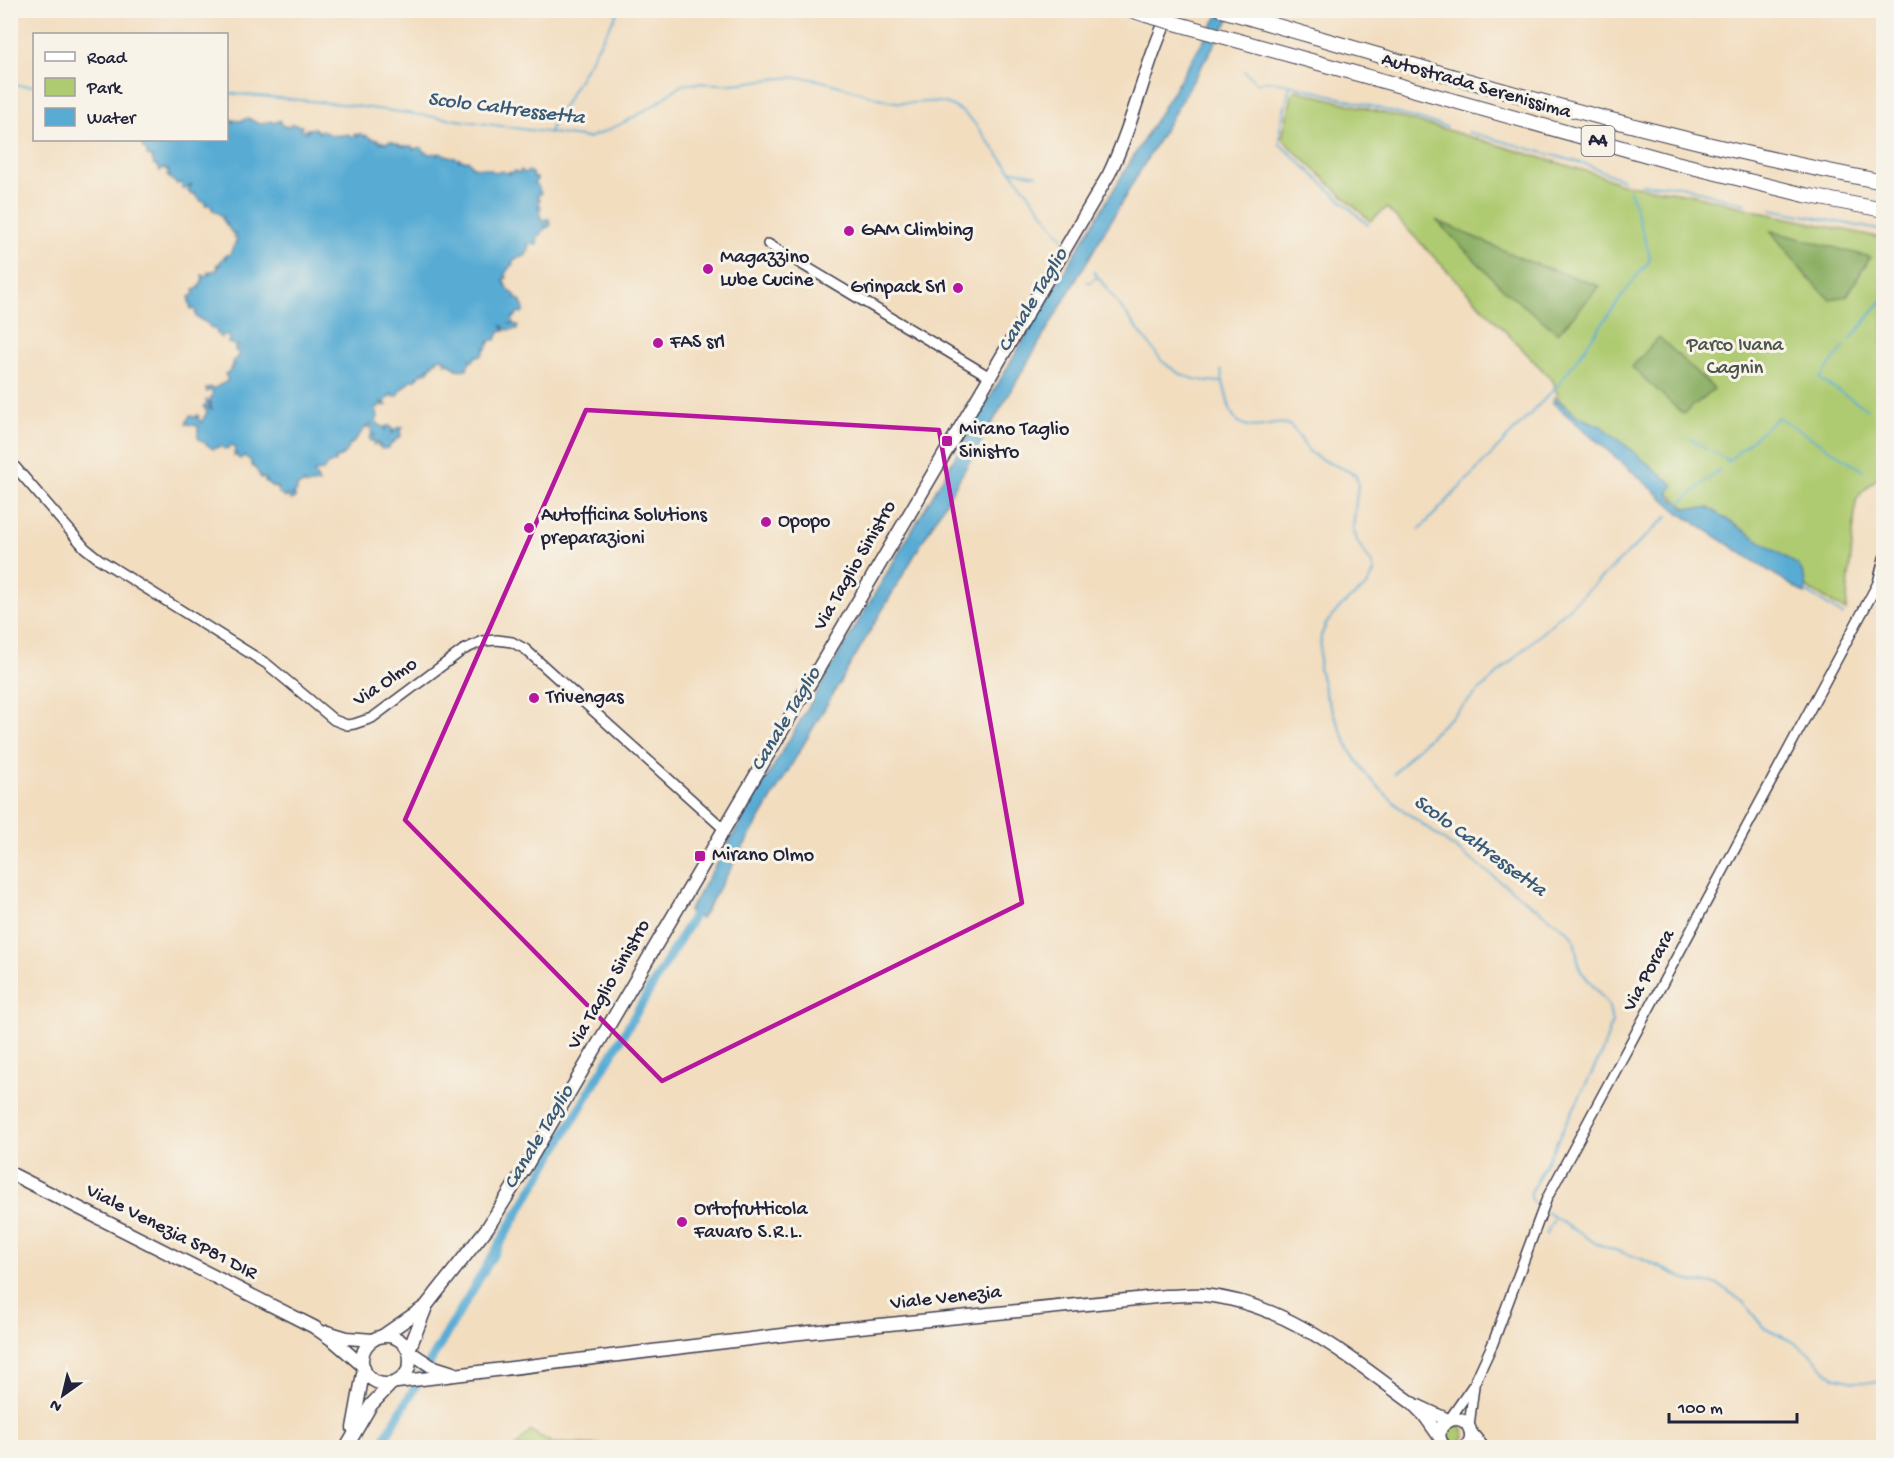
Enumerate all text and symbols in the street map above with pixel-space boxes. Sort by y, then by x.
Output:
legend [33,33,228,141]
text: Road [87,49,128,70]
street label: Autostrada Serenissima [1379,49,1574,125]
text: Park [86,79,123,100]
water label: Scolo Caltressetta [426,88,587,132]
text: Water [87,109,137,130]
road number: A4 [1582,126,1614,156]
place label: GAM Climbing [861,220,974,243]
marker: GAM Climbing [842,224,856,238]
water label: Canale Taglio [993,244,1075,358]
place label: Magazzino Lube Cucine [720,247,814,293]
marker: Magazzino Lube Cucine [701,262,715,276]
place label: Grinpack Srl [850,277,946,300]
marker: Grinpack Srl [951,281,965,295]
place label: FAS srl [669,332,725,355]
park label: Parco Ivana Cagnin [1686,335,1784,381]
marker: FAS srl [651,336,665,350]
place label: Mirano Taglio Sinistro [959,419,1069,465]
marker: Mirano Taglio Sinistro [940,434,954,448]
street label: Via Taglio Sinistro [809,497,902,636]
place label: Autofficina Solutions preparazioni [540,505,708,551]
place label: Opopo [778,511,831,534]
marker: Opopo [759,515,773,529]
marker: Autofficina Solutions preparazioni [522,521,536,535]
street label: Via Olmo [349,653,422,713]
water label: Canale Taglio [746,663,828,777]
place label: Trivengas [545,687,624,710]
marker: Trivengas [527,691,541,705]
water label: Scolo Caltressetta [1408,790,1551,904]
place label: Mirano Olmo [712,845,814,868]
marker: Mirano Olmo [693,849,707,863]
street label: Via Taglio Sinistro [563,916,656,1055]
street label: Via Porara [1618,925,1681,1017]
water label: Canale Taglio [499,1081,581,1195]
street label: Viale Venezia SP81 DIR [81,1179,262,1287]
place label: Ortofrutticola Favaro S.R.L. [693,1199,809,1245]
marker: Ortofrutticola Favaro S.R.L. [675,1215,689,1229]
street label: Viale Venezia [888,1282,1004,1316]
north arrow [33,1365,93,1425]
scale bar [1669,1386,1796,1424]
text: N [46,1393,66,1415]
text: 100 m [1677,1399,1723,1420]

